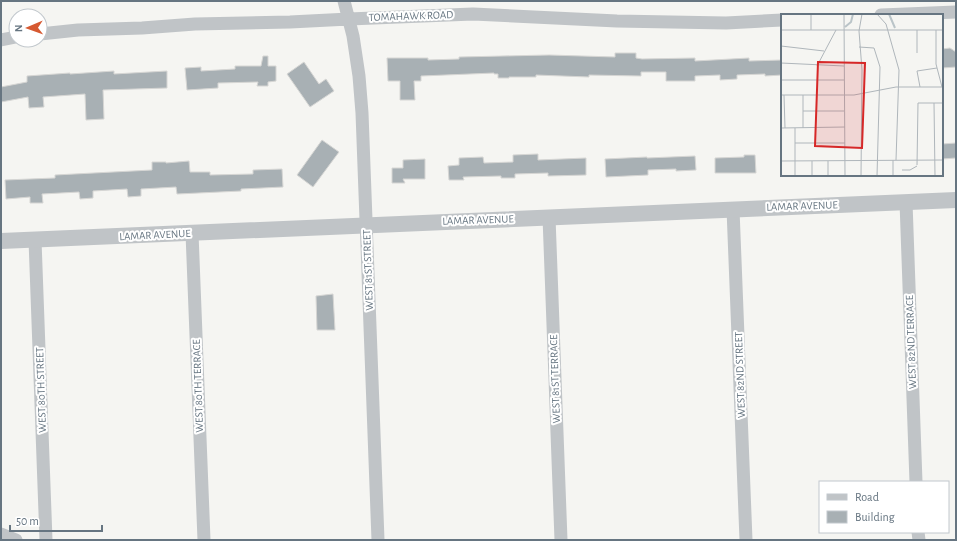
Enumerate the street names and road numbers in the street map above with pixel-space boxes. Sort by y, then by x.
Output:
street label: TOMAHAWK ROAD [369,9,453,23]
street label: LAMAR AVENUE [766,199,838,213]
street label: LAMAR AVENUE [442,213,514,227]
street label: LAMAR AVENUE [119,228,192,242]
street label: WEST 81ST STREET [361,229,375,311]
street label: WEST 82ND TERRACE [904,294,918,389]
street label: WEST 82ND STREET [733,331,747,418]
street label: WEST 81ST TERRACE [548,334,562,424]
street label: WEST 80TH TERRACE [191,339,205,433]
street label: WEST 80TH STREET [34,346,48,433]

